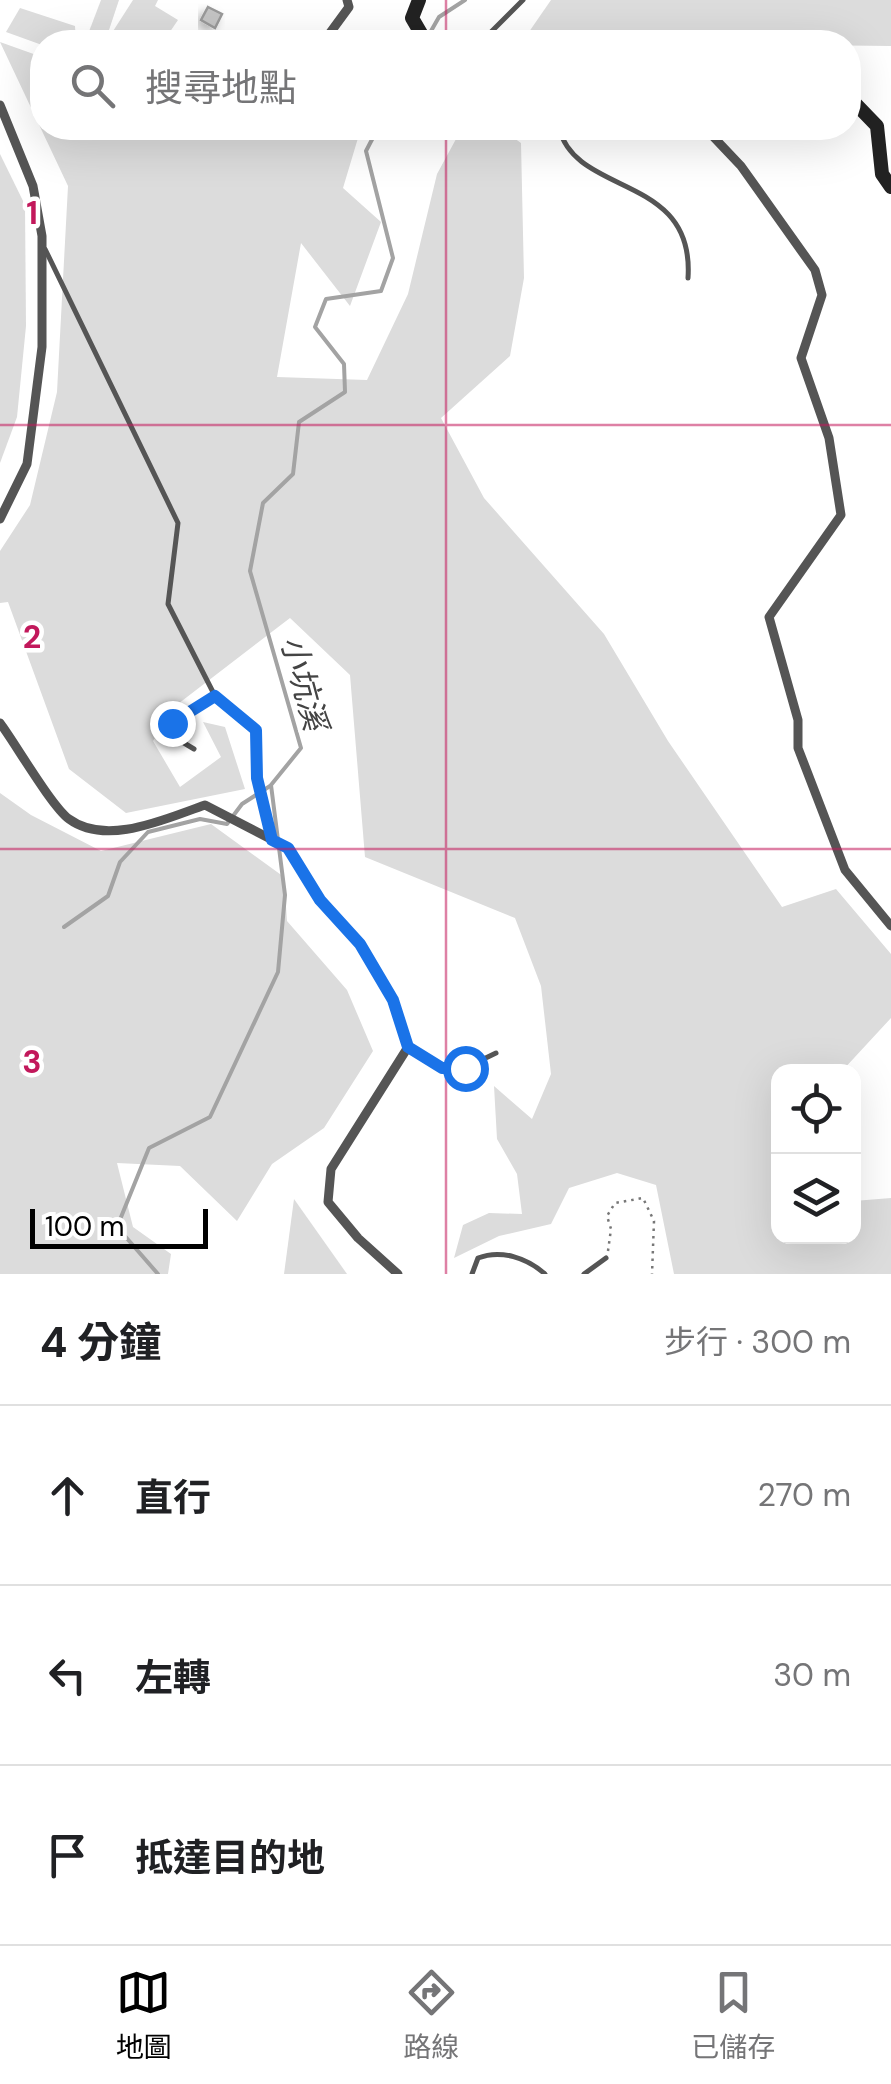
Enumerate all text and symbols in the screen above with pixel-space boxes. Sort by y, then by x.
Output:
search box [30,30,861,140]
icon: search [65,58,120,113]
text: 搜尋地點 [145,63,297,113]
text: 1 [26,192,38,234]
text: 2 [23,616,41,658]
water label: 小坑溪 [271,631,338,739]
route end [150,701,196,747]
text: 3 [22,1041,42,1083]
route start [443,1046,489,1092]
map controls [771,1064,861,1244]
button: locate [771,1064,861,1154]
button: layers [771,1154,861,1244]
scale bar [30,1204,208,1248]
text: 100 m [45,1208,124,1245]
text: 4 分鐘 [40,1315,161,1370]
text: 步行 · 300 m [664,1321,851,1363]
icon: ahead [40,1468,95,1523]
text: 直行 [135,1473,211,1523]
text: 270 m [758,1474,851,1516]
icon: left [40,1648,95,1703]
text: 左轉 [135,1653,211,1703]
text: 30 m [773,1654,851,1696]
icon: arrive [40,1828,95,1883]
text: 抵達目的地 [135,1833,325,1883]
tab: 地圖 [116,1965,172,2066]
tab: 路線 [403,1965,459,2066]
tab: 已儲存 [691,1965,775,2066]

